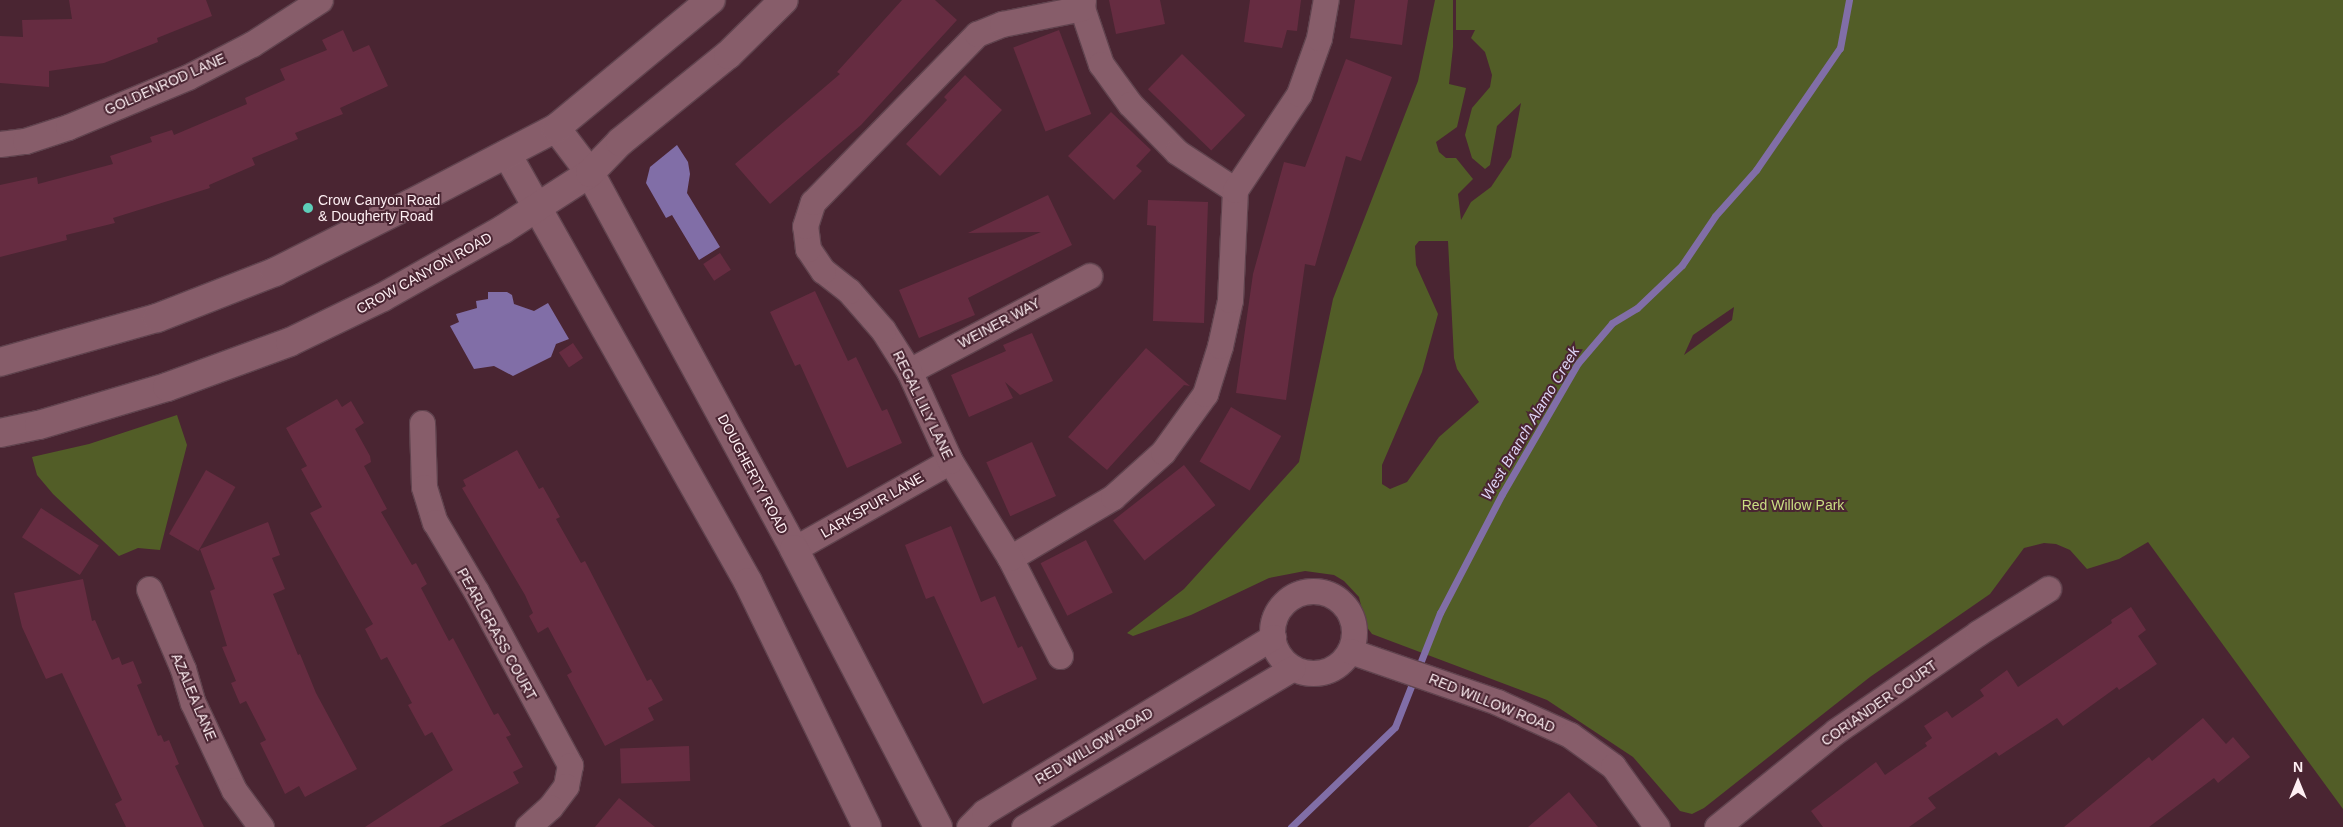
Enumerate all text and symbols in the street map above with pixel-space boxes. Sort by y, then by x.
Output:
street label: GOLDENROD LANE [102,50,228,118]
place label: Crow Canyon Road & Dougherty Road [318,192,440,224]
marker: Crow Canyon Road & Dougherty Road [302,202,314,214]
street label: CROW CANYON ROAD [353,229,495,317]
street label: WEINER WAY [955,294,1043,352]
water label: West Branch Alamo Creek [1477,343,1583,503]
street label: REGAL LILY LANE [889,348,957,462]
street label: DOUGHERTY ROAD [714,411,792,537]
street label: LARKSPUR LANE [818,469,926,541]
park label: Red Willow Park [1742,497,1844,513]
street label: PEARLGRASS COURT [454,565,540,703]
street label: AZALEA LANE [168,650,220,744]
street label: CORIANDER COURT [1818,657,1940,749]
street label: RED WILLOW ROAD [1426,670,1558,736]
street label: RED WILLOW ROAD [1032,704,1156,788]
north arrow [2273,757,2323,807]
text: N [2293,759,2303,775]

